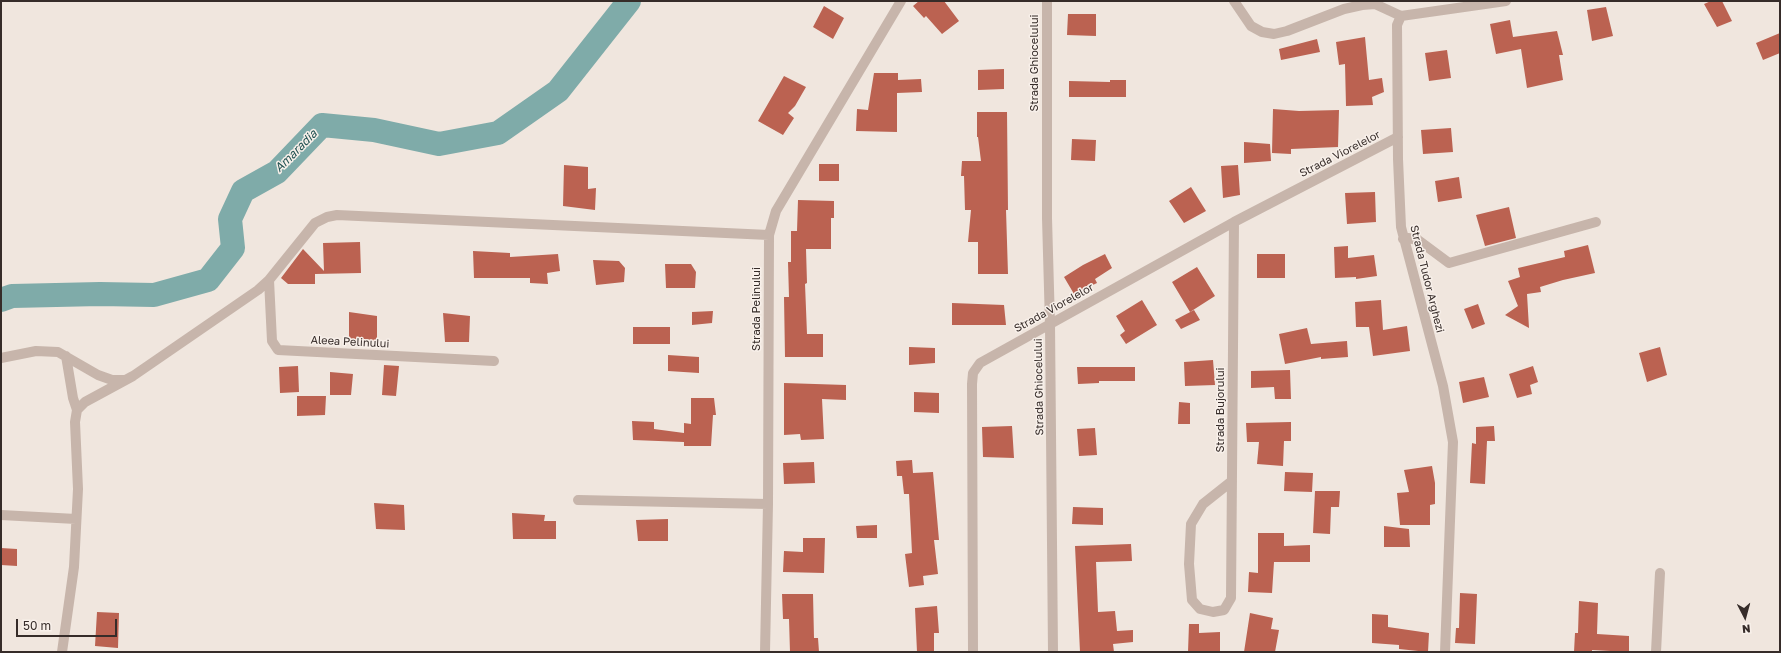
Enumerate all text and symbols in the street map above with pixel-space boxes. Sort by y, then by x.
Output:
street label: Strada Ghiocelului [1028,14,1042,112]
water label: Amaradia [272,127,320,175]
street label: Strada Viorelelor [1297,128,1383,180]
street label: Strada Tudor Arghezi [1407,224,1447,334]
street label: Strada Pelinului [750,267,764,351]
street label: Strada Viorelelor [1012,281,1096,335]
street label: Aleea Pelinului [310,333,390,351]
street label: Strada Ghiocelului [1032,338,1046,436]
street label: Strada Bujorului [1214,368,1228,452]
north arrow [1725,597,1765,637]
scale bar [18,611,119,637]
text: 50 m [23,618,51,633]
text: N [1741,623,1751,636]

